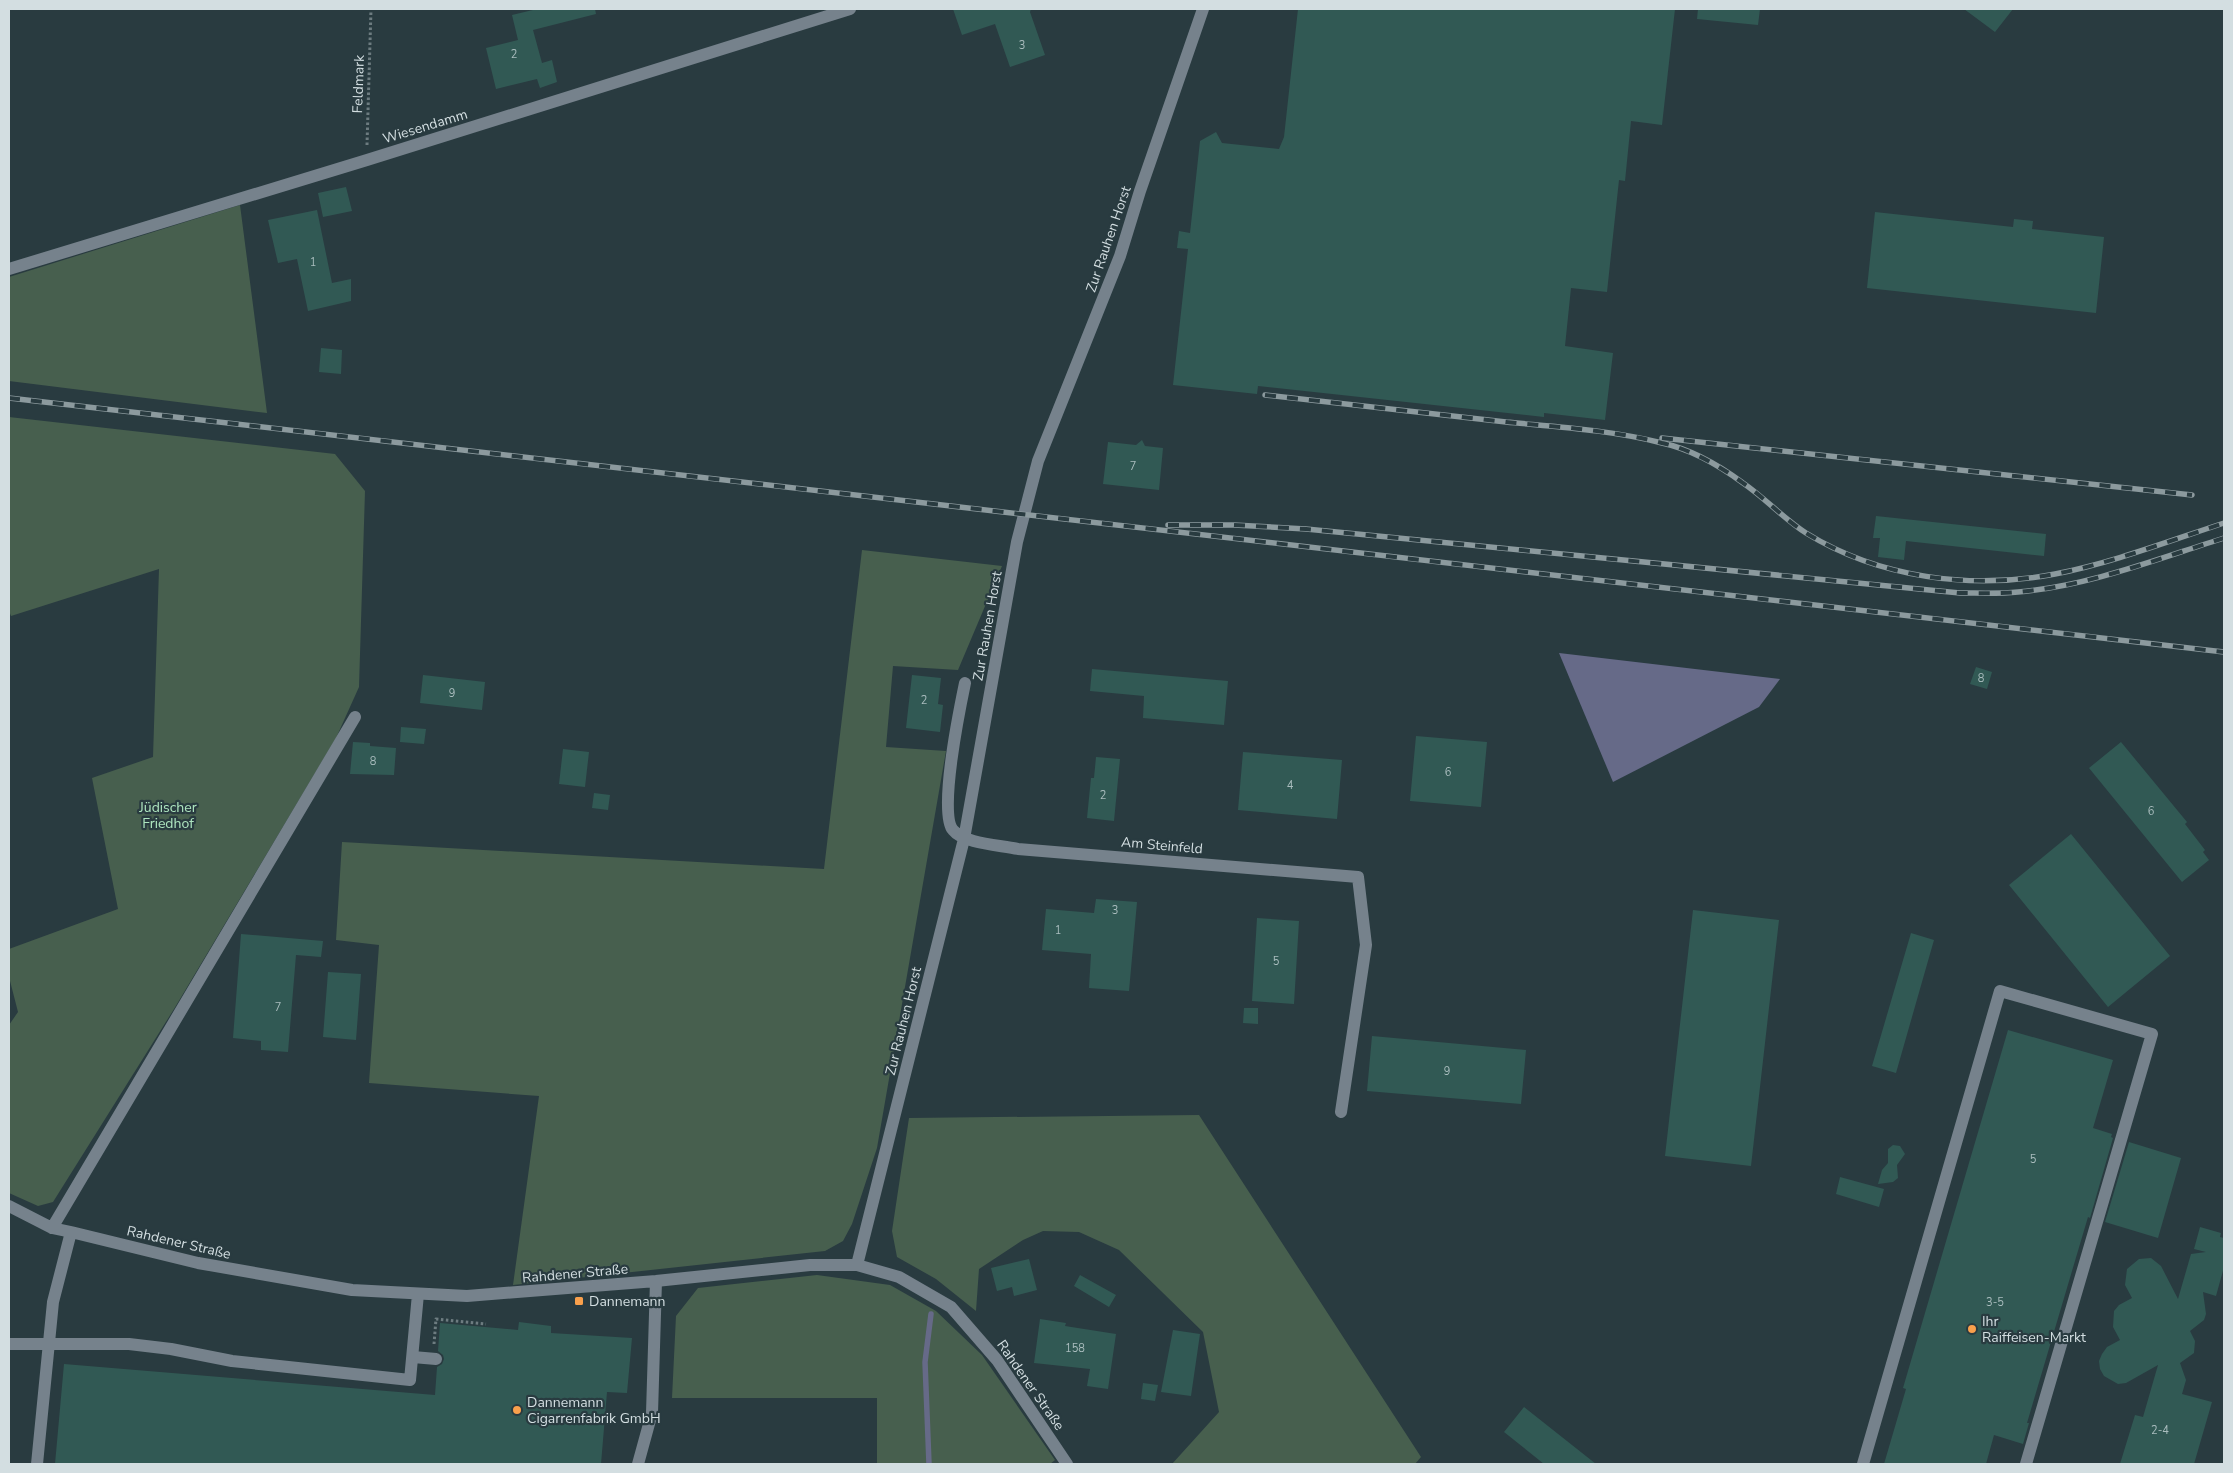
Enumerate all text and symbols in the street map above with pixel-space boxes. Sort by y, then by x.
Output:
house number: 3 [1019,38,1025,53]
house number: 2 [511,47,517,62]
street label: Feldmark [348,53,369,114]
street label: Wiesendamm [380,105,470,148]
street label: Zur Rauhen Horst [1081,183,1136,295]
house number: 1 [310,255,316,270]
house number: 7 [1130,459,1136,474]
street label: Zur Rauhen Horst [968,570,1007,682]
house number: 8 [1978,671,1985,686]
house number: 9 [449,686,455,701]
house number: 2 [921,693,927,708]
house number: 8 [370,754,377,769]
house number: 6 [1445,765,1452,780]
house number: 4 [1287,778,1294,793]
house number: 2 [1100,788,1106,803]
park label: Jüdischer Friedhof [138,798,197,833]
house number: 6 [2148,804,2155,819]
street label: Am Steinfeld [1120,832,1204,859]
house number: 3 [1112,903,1118,918]
house number: 1 [1055,923,1061,938]
house number: 5 [1273,954,1280,969]
street label: Zur Rauhen Horst [881,965,926,1077]
house number: 7 [275,1000,281,1015]
house number: 9 [1444,1064,1450,1079]
house number: 5 [2030,1152,2037,1167]
street label: Rahdener Straße [125,1221,233,1264]
street label: Rahdener Straße [521,1259,629,1288]
place label: Dannemann [589,1292,665,1311]
marker: Dannemann [573,1295,585,1307]
house number: 3-5 [1986,1295,2004,1310]
place label: Ihr Raiffeisen-Markt [1982,1312,2086,1347]
marker: Ihr Raiffeisen-Markt [1966,1323,1978,1335]
street label: Rahdener Straße [992,1336,1069,1434]
house number: 158 [1065,1341,1085,1356]
place label: Dannemann Cigarrenfabrik GmbH [527,1393,661,1428]
marker: Dannemann Cigarrenfabrik GmbH [511,1404,523,1416]
house number: 2-4 [2151,1423,2169,1438]

